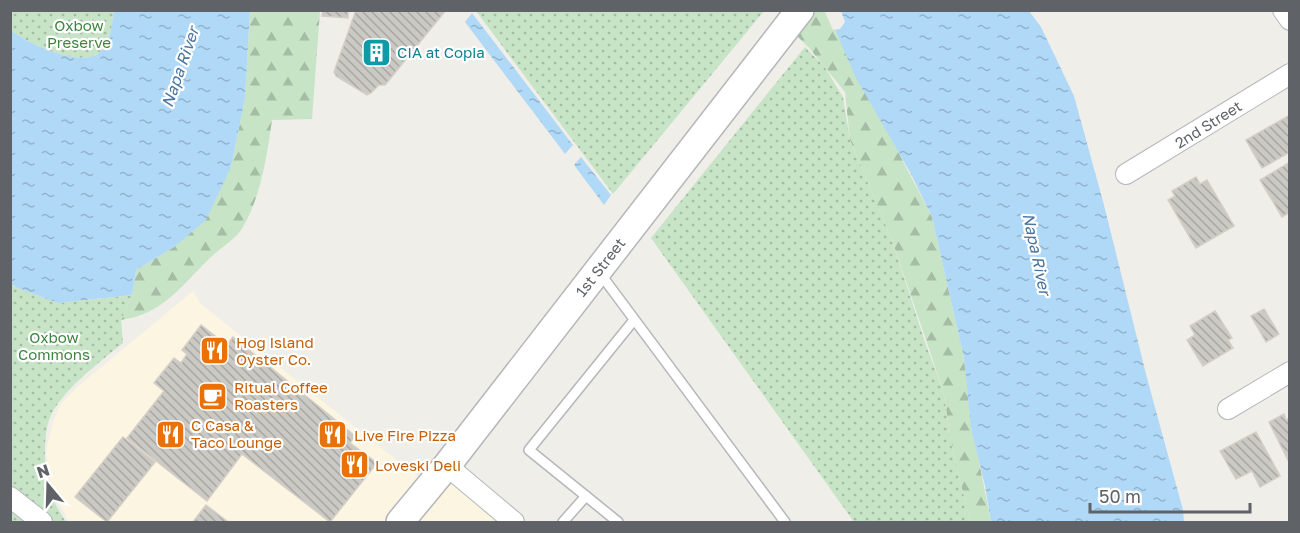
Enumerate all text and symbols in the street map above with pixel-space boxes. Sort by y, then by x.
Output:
park label: Oxbow Preserve [47,16,111,51]
water label: Napa River [157,22,204,110]
building icon: CIA at Copia [360,36,392,68]
place label: CIA at Copia [397,43,485,61]
street label: 2nd Street [1171,96,1245,152]
water label: Napa River [1019,211,1056,300]
street label: 1st Street [572,234,628,300]
park label: Oxbow Commons [18,328,90,363]
place label: Hog Island Oyster Co. [236,333,314,368]
restaurant icon: Hog Island Oyster Co. [199,335,231,367]
place label: Ritual Coffee Roasters [234,378,328,413]
cafe icon: Ritual Coffee Roasters [197,380,229,412]
place label: C Casa & Taco Lounge [191,416,282,451]
restaurant icon: C Casa & Taco Lounge [154,418,186,450]
restaurant icon: Live Fire Pizza [317,419,349,451]
place label: Live Fire Pizza [354,426,456,444]
restaurant icon: Loveski Deli [338,449,370,481]
north arrow [18,455,78,515]
place label: Loveski Deli [375,456,461,474]
text: N [34,459,52,482]
scale bar [1090,476,1250,514]
text: 50 m [1099,485,1141,507]

